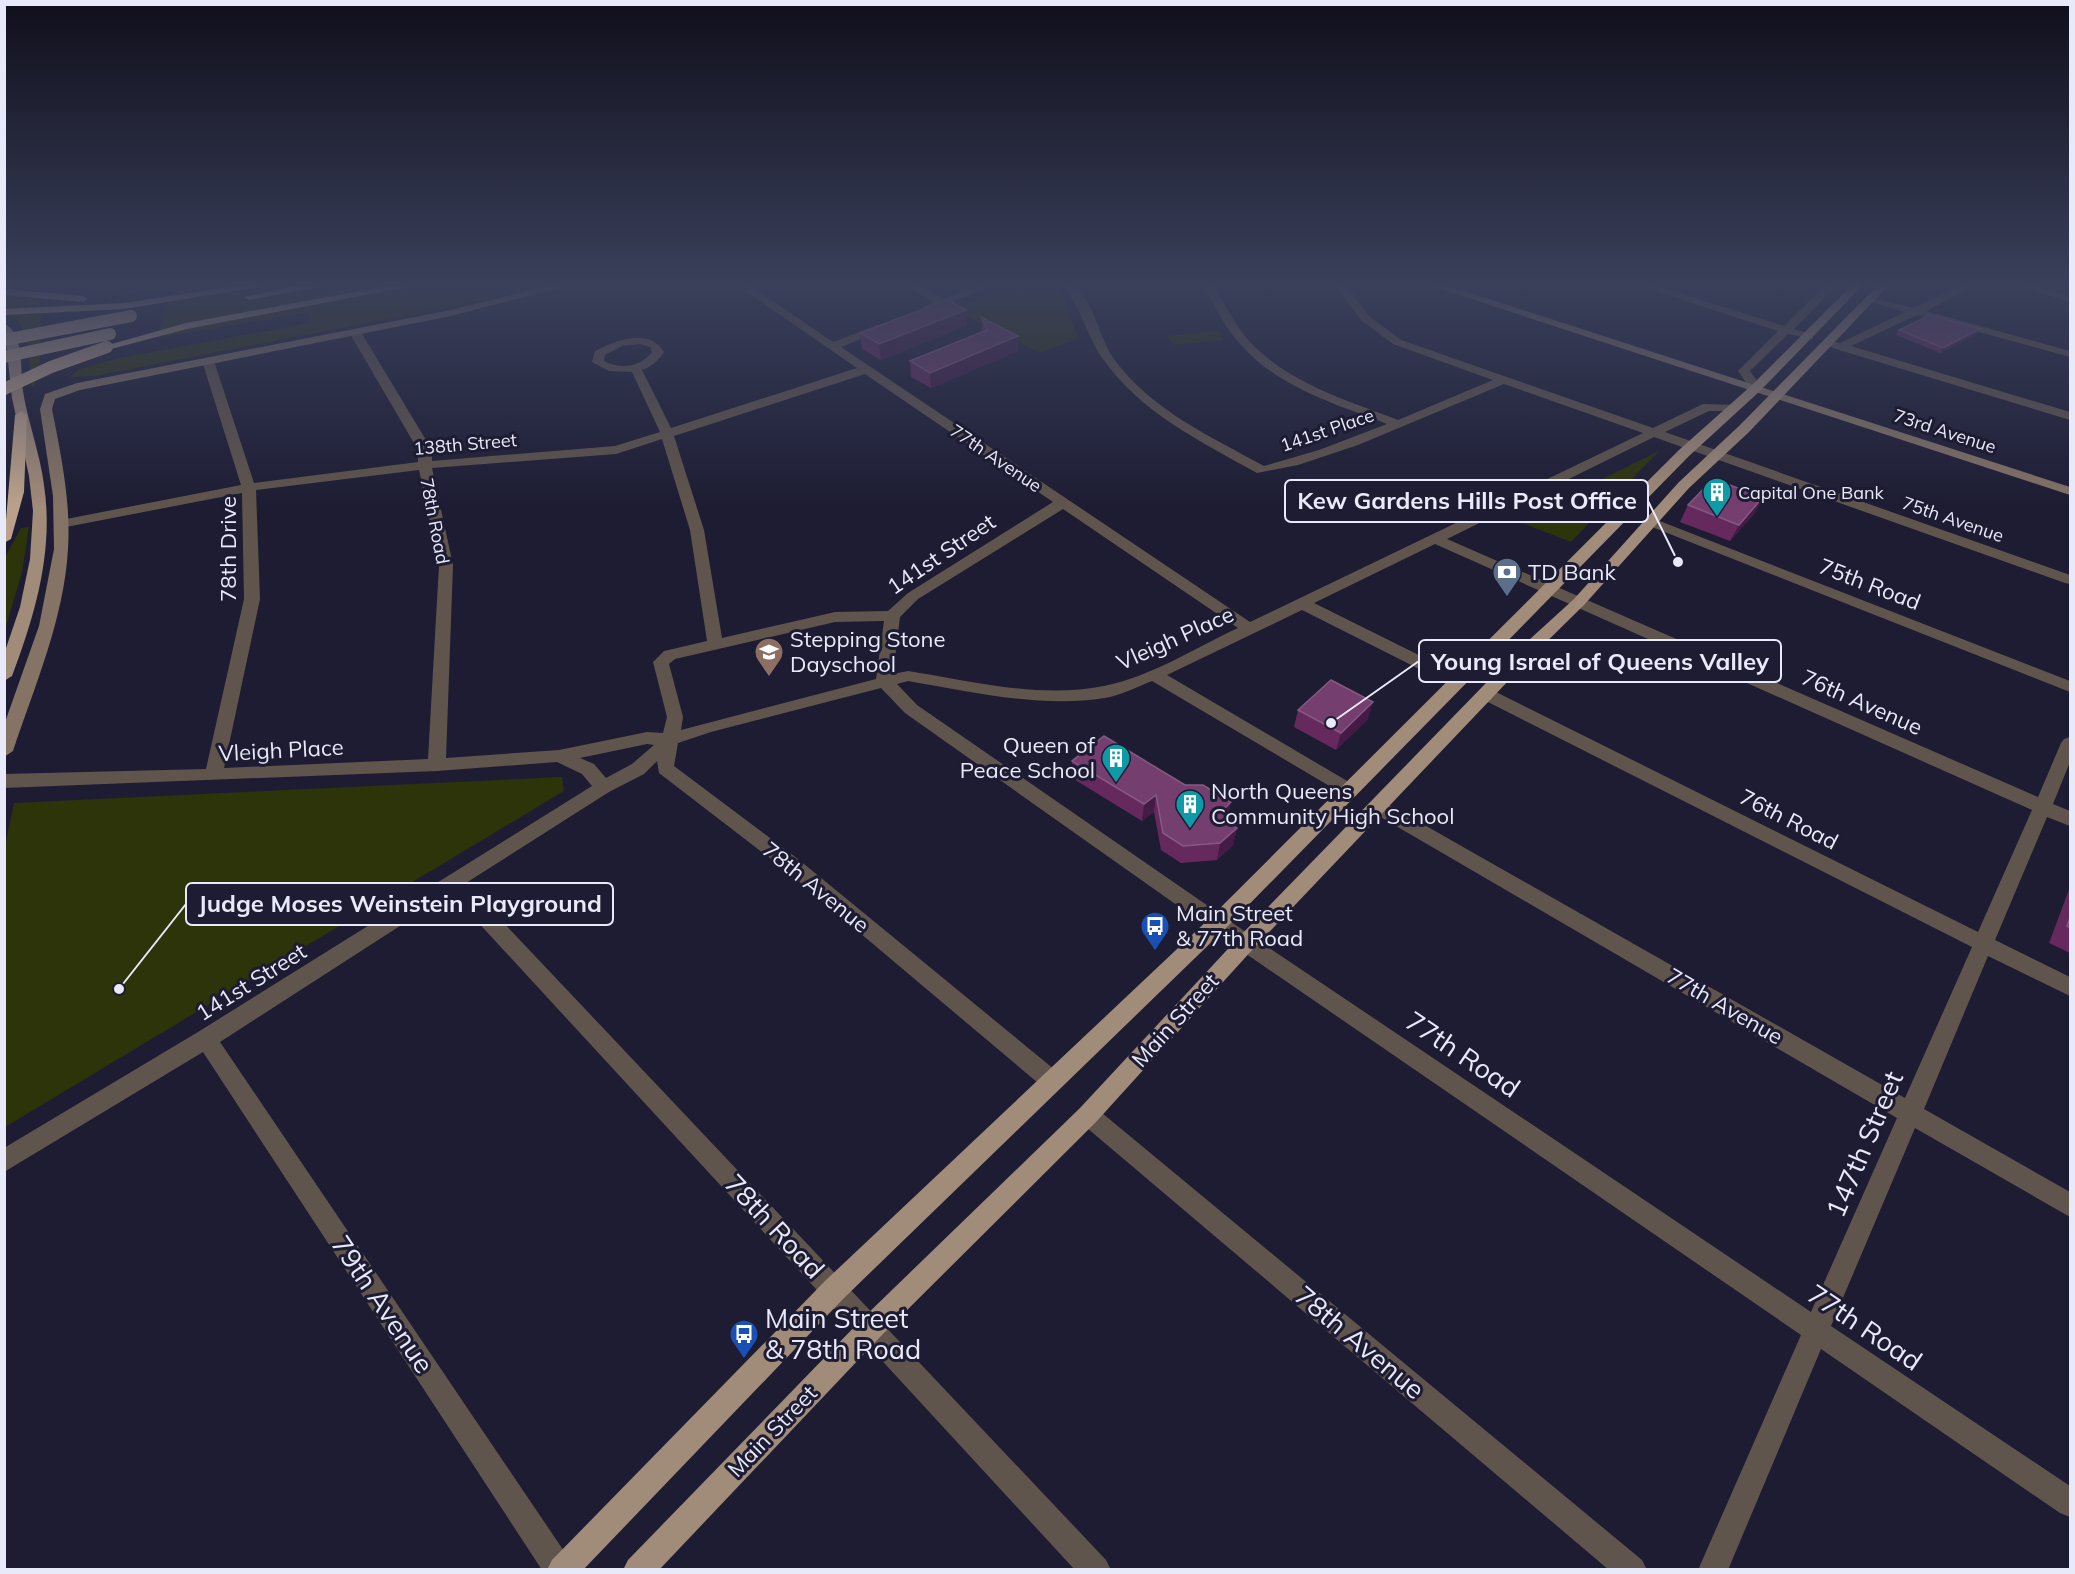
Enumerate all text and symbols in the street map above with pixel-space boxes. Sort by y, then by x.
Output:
street label: 141st Place [1277,403,1377,457]
street label: 73rd Avenue [1891,404,1999,458]
street label: 77th Avenue [946,419,1046,497]
street label: 138th Street [412,428,518,460]
street label: 78th Road [415,476,455,566]
building icon: Capital One Bank [1701,476,1733,518]
callout: Kew Gardens Hills Post Office [1285,480,1648,522]
place label: Capital One Bank [1738,481,1885,504]
text: Kew Gardens Hills Post Office [1297,485,1637,515]
street label: 75th Avenue [1899,491,2007,547]
street label: 78th Drive [214,496,242,602]
street label: 141st Street [881,507,1001,600]
street label: 75th Road [1815,552,1925,616]
bank icon: TD Bank [1491,556,1523,598]
place label: TD Bank [1528,558,1617,586]
street label: Vleigh Place [1112,600,1238,676]
place label: Stepping Stone Dayschool [790,625,945,678]
school or university icon: Stepping Stone Dayschool [753,636,785,678]
callout: Young Israel of Queens Valley [1419,640,1781,682]
text: Young Israel of Queens Valley [1430,646,1770,676]
street label: 76th Avenue [1797,663,1927,741]
place label: Queen of Peace School [960,731,1096,784]
street label: Vleigh Place [218,733,344,767]
building icon: Queen of Peace School [1100,742,1132,784]
place label: North Queens Community High School [1211,777,1454,830]
street label: 76th Road [1735,782,1843,856]
building icon: North Queens Community High School [1174,788,1206,830]
street label: 78th Avenue [757,835,875,939]
callout: Judge Moses Weinstein Playground [186,883,613,925]
text: Judge Moses Weinstein Playground [198,888,602,918]
place label: Main Street & 77th Road [1176,899,1303,952]
bus stop icon: Main Street & 77th Road [1139,910,1171,952]
street label: 141st Street [191,937,312,1027]
street label: 77th Avenue [1662,962,1788,1050]
street label: Main Street [1126,967,1225,1073]
street label: 77th Road [1399,1003,1527,1105]
street label: 147th Street [1818,1066,1910,1222]
street label: 78th Road [718,1167,832,1285]
street label: 79th Avenue [325,1229,441,1379]
street label: 77th Road [1801,1276,1929,1378]
street label: 78th Avenue [1288,1278,1432,1406]
place label: Main Street & 78th Road [765,1301,921,1366]
bus stop icon: Main Street & 78th Road [728,1318,760,1360]
street label: Main Street [721,1379,823,1483]

